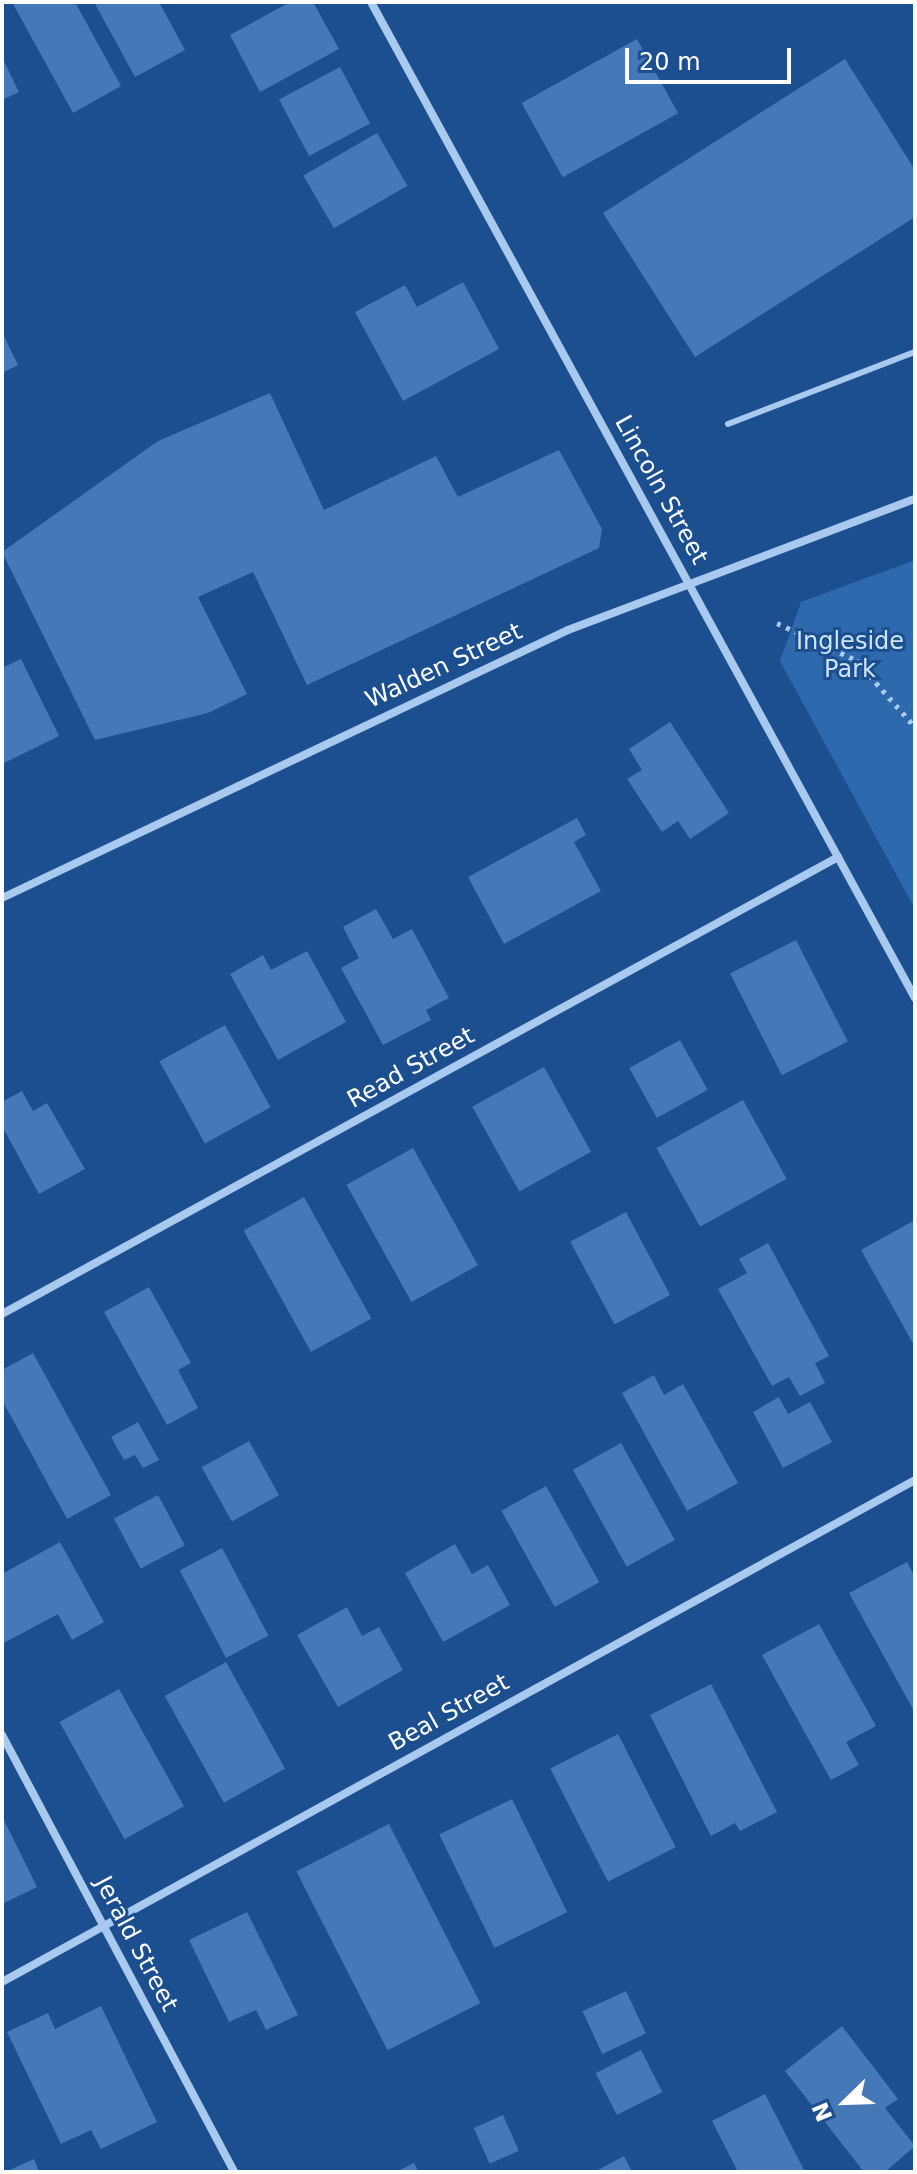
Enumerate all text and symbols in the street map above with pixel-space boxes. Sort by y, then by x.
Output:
scale bar [629,32,795,82]
text: 20 m [639,48,701,76]
street label: Lincoln Street [608,411,714,569]
street label: Walden Street [361,617,527,715]
park label: Ingleside Park [796,628,904,684]
street label: Read Street [342,1021,480,1115]
street label: Beal Street [384,1668,514,1758]
street label: Jerald Street [88,1872,184,2016]
north arrow [805,2062,885,2142]
text: N [807,2098,838,2125]

